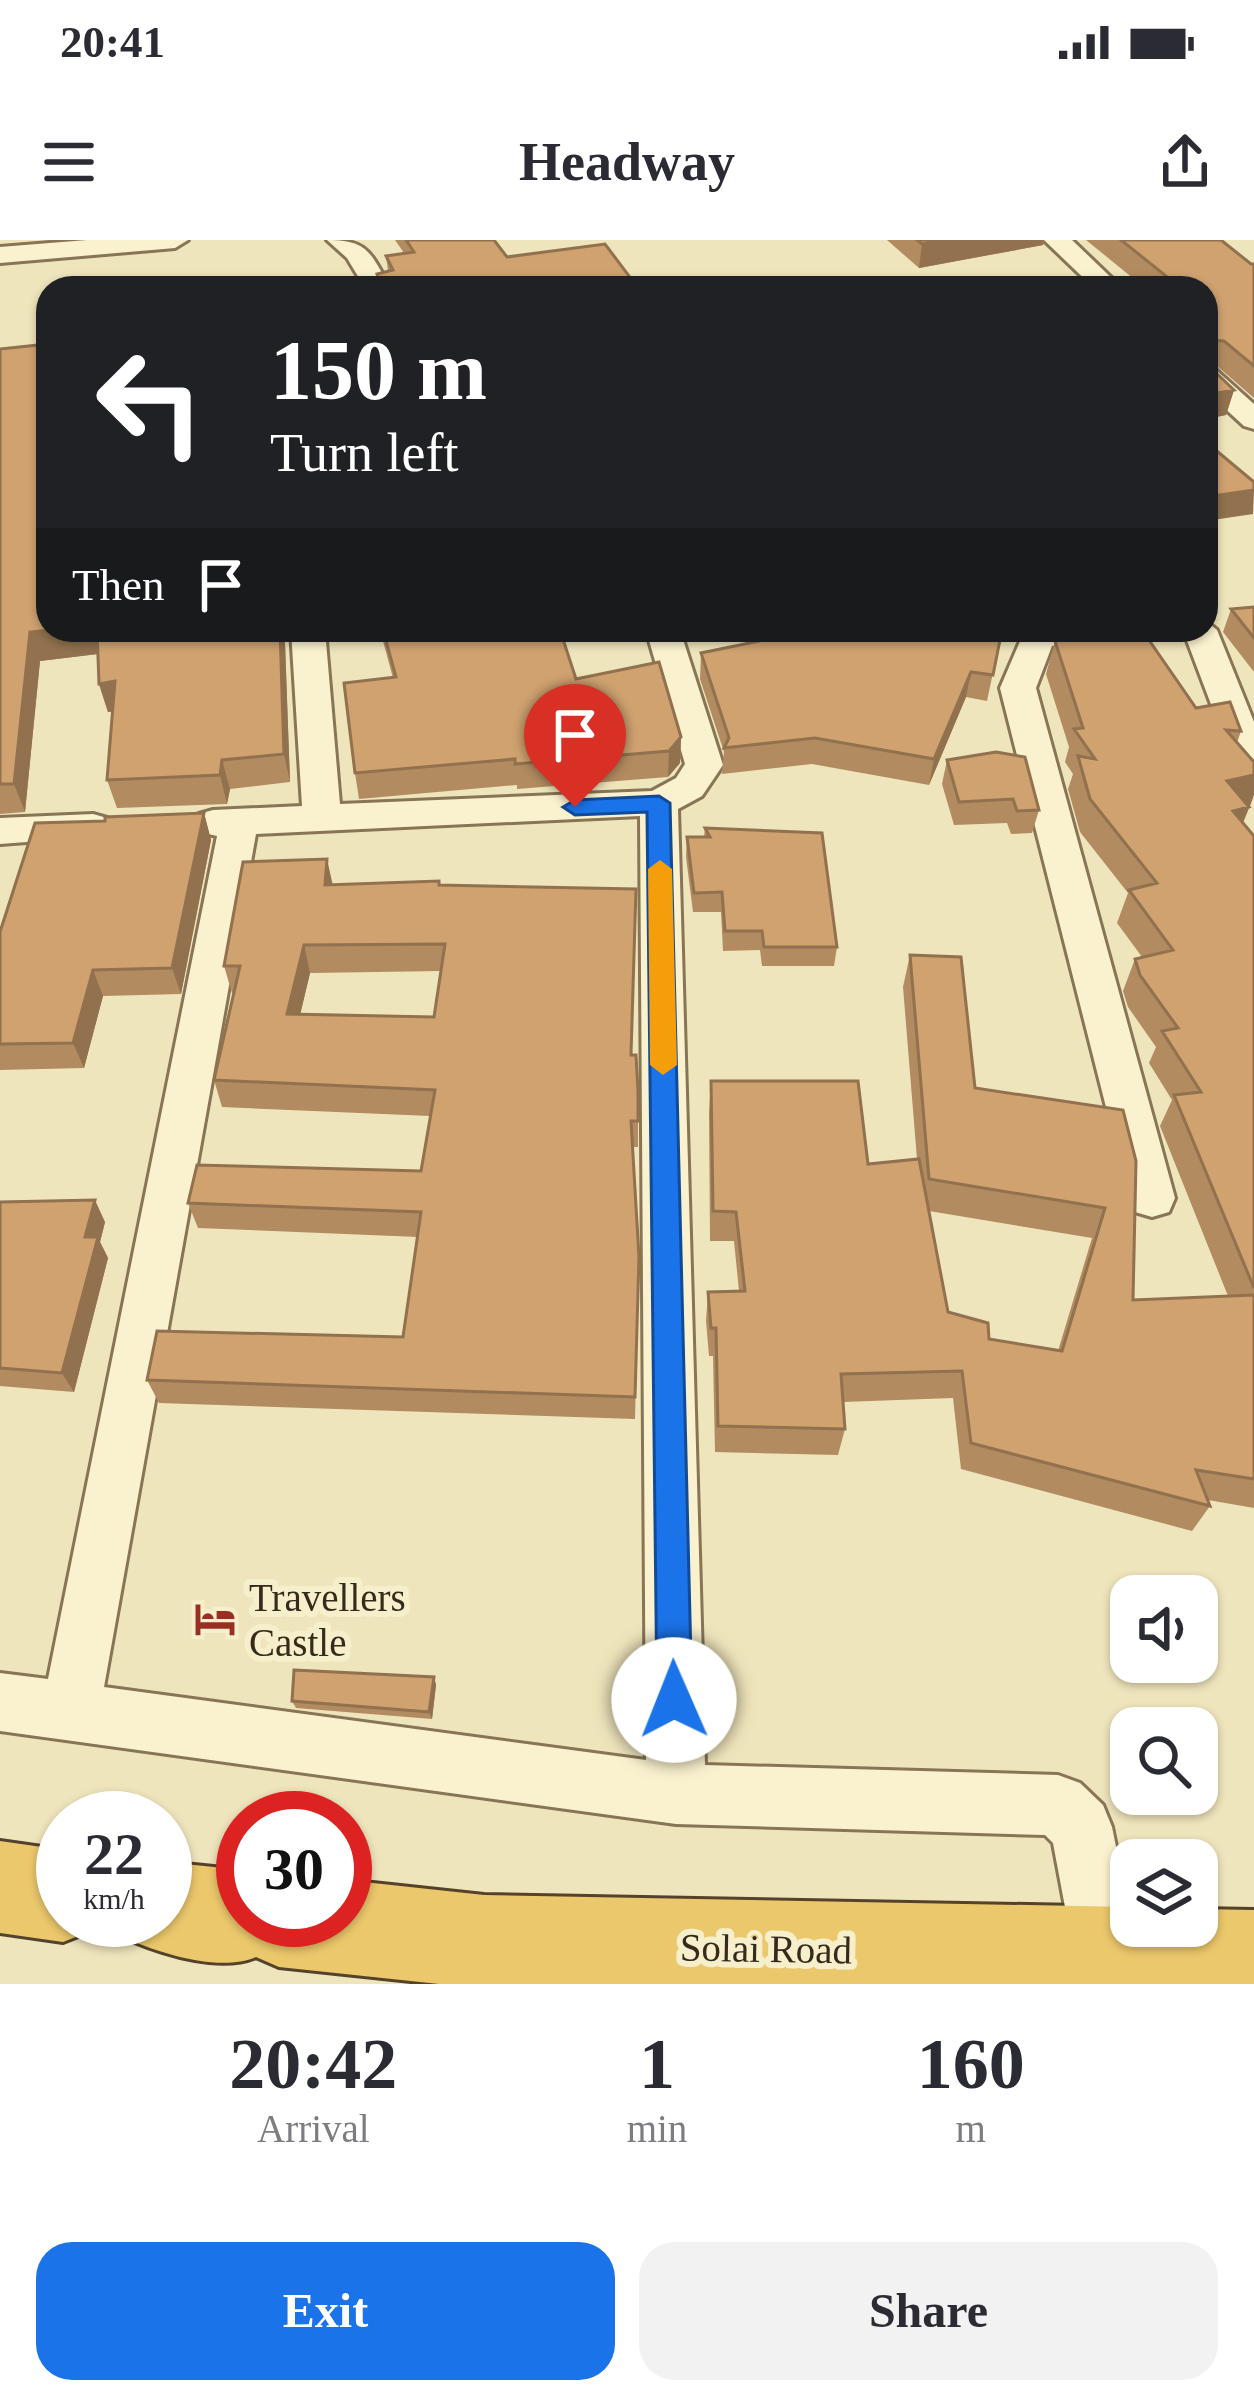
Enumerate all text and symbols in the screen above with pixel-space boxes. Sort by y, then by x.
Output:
text: 20:41 [60,17,165,67]
icon: menu [36,129,102,195]
icon: share [1152,129,1218,195]
text: Headway [519,132,735,192]
icon: left [72,324,228,480]
text: 150 m [270,324,487,417]
text: Turn left [270,423,459,483]
icon: arrive [188,552,254,618]
text: Then [72,560,164,610]
pin [524,684,626,807]
icon: arrive [542,702,608,768]
map controls [1110,1575,1218,1947]
button: sound [1110,1575,1218,1683]
place label: Travellers Castle [249,1576,406,1664]
hotel icon: Travellers Castle [192,1596,238,1642]
position arrow [611,1637,737,1763]
button: search [1110,1707,1218,1815]
speed limit sign: 30 [216,1791,372,1947]
text: 22 [84,1821,144,1887]
button: layers [1110,1839,1218,1947]
text: km/h [83,1882,145,1915]
street label: Solai Road [680,1926,853,1972]
text: 20:42 [229,2024,397,2104]
text: 1 [639,2024,675,2104]
text: 160 [917,2024,1025,2104]
text: Arrival [257,2107,370,2150]
text: min [627,2107,687,2150]
text: m [955,2107,986,2150]
button: Exit [36,2242,615,2380]
button: Share [639,2242,1218,2380]

